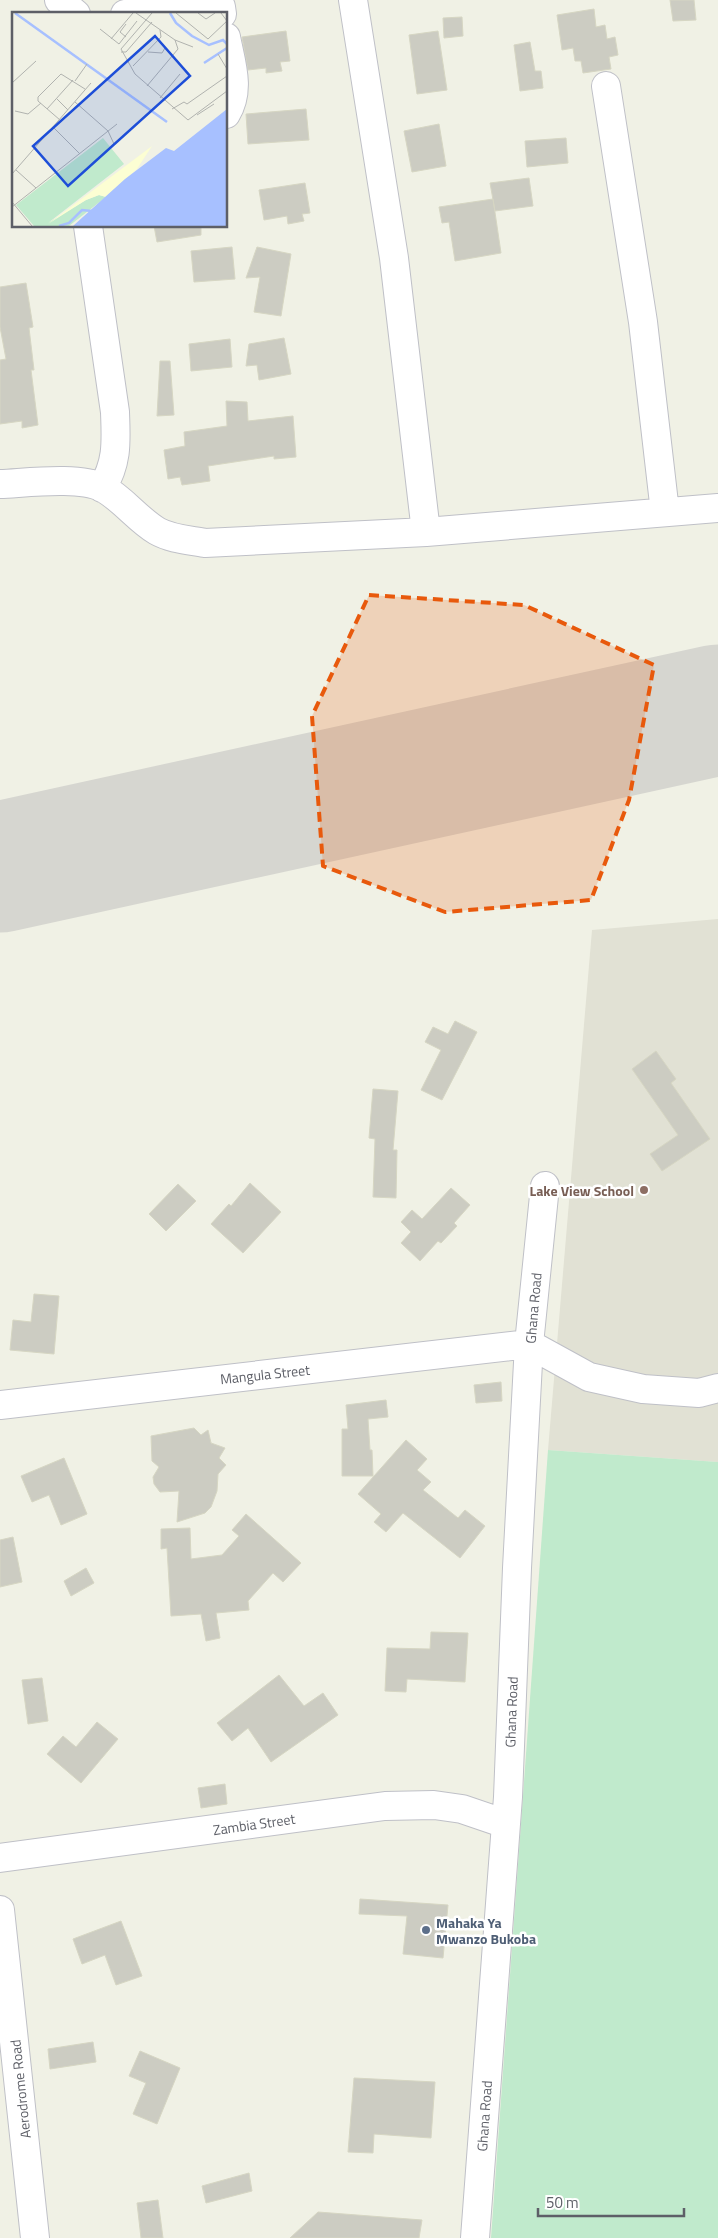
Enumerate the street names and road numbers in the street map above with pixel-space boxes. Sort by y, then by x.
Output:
street label: Ghana Road [519,1272,547,1344]
street label: Mangula Street [219,1359,311,1389]
street label: Ghana Road [499,1676,523,1748]
street label: Zambia Street [212,1808,297,1840]
street label: Aerodrome Road [4,2039,36,2139]
street label: Ghana Road [471,2080,497,2152]

